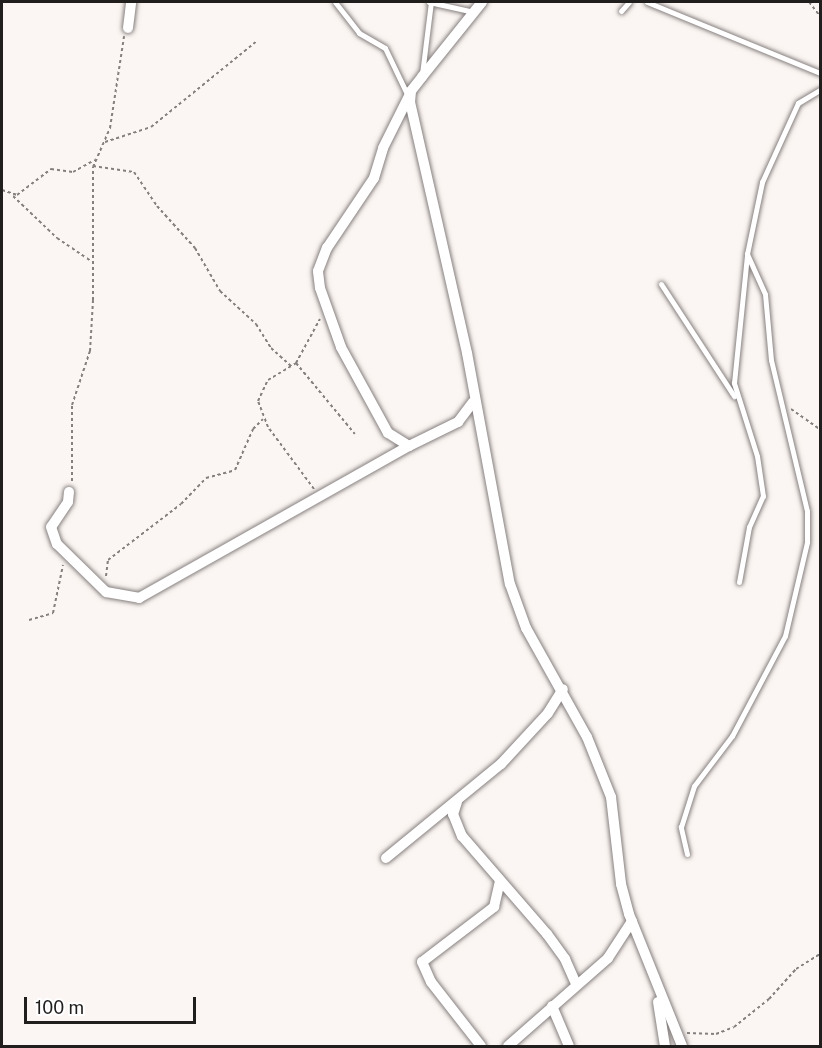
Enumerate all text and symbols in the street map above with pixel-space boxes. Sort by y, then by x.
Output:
scale bar [27,985,200,1023]
text: 100 m [35,997,84,1018]

